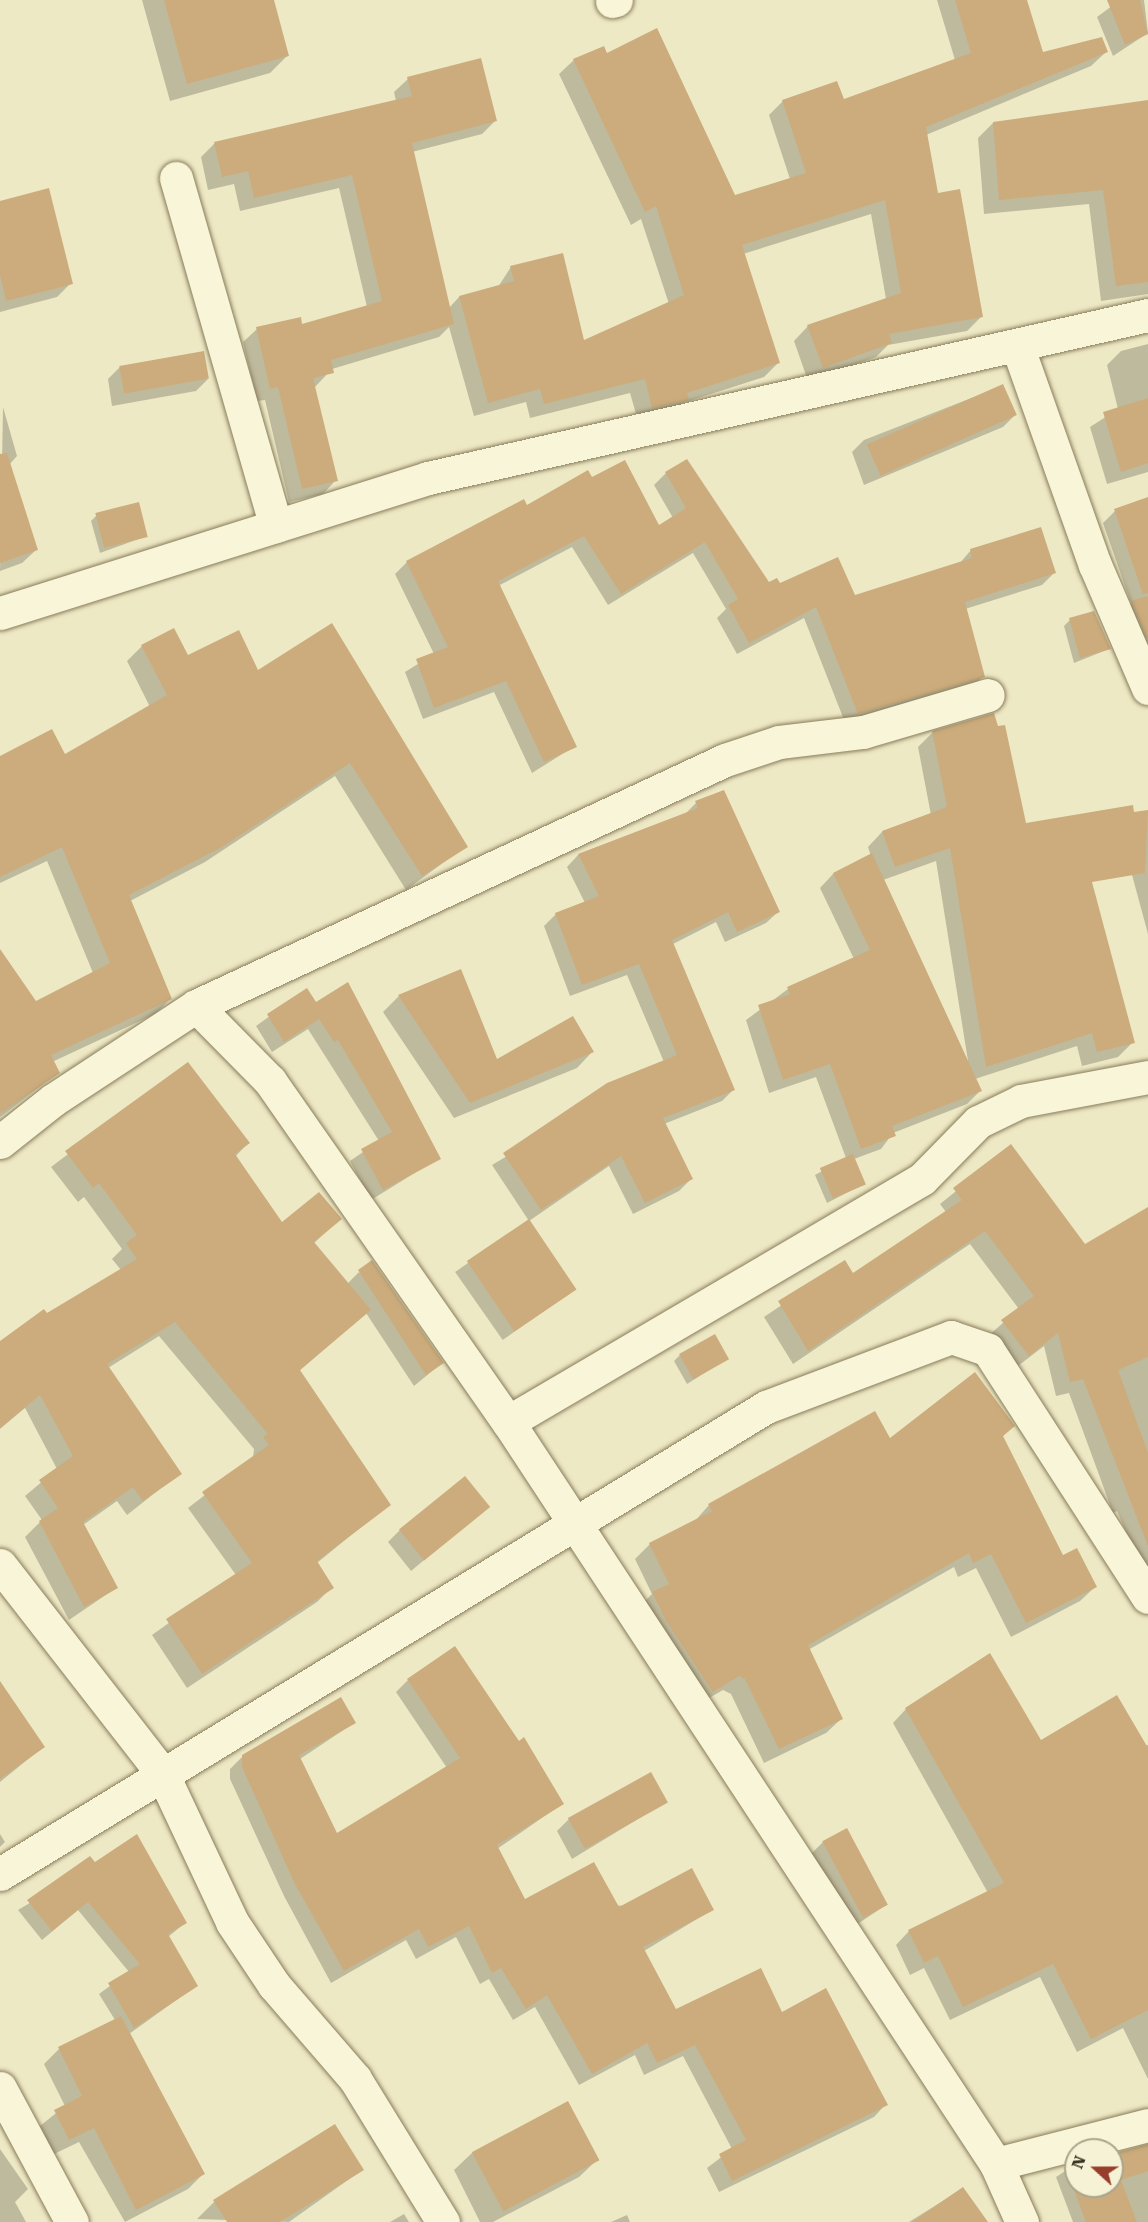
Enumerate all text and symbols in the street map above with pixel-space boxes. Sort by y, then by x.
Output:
north arrow [1064,2138,1124,2198]
text: N [1068,2153,1090,2171]

